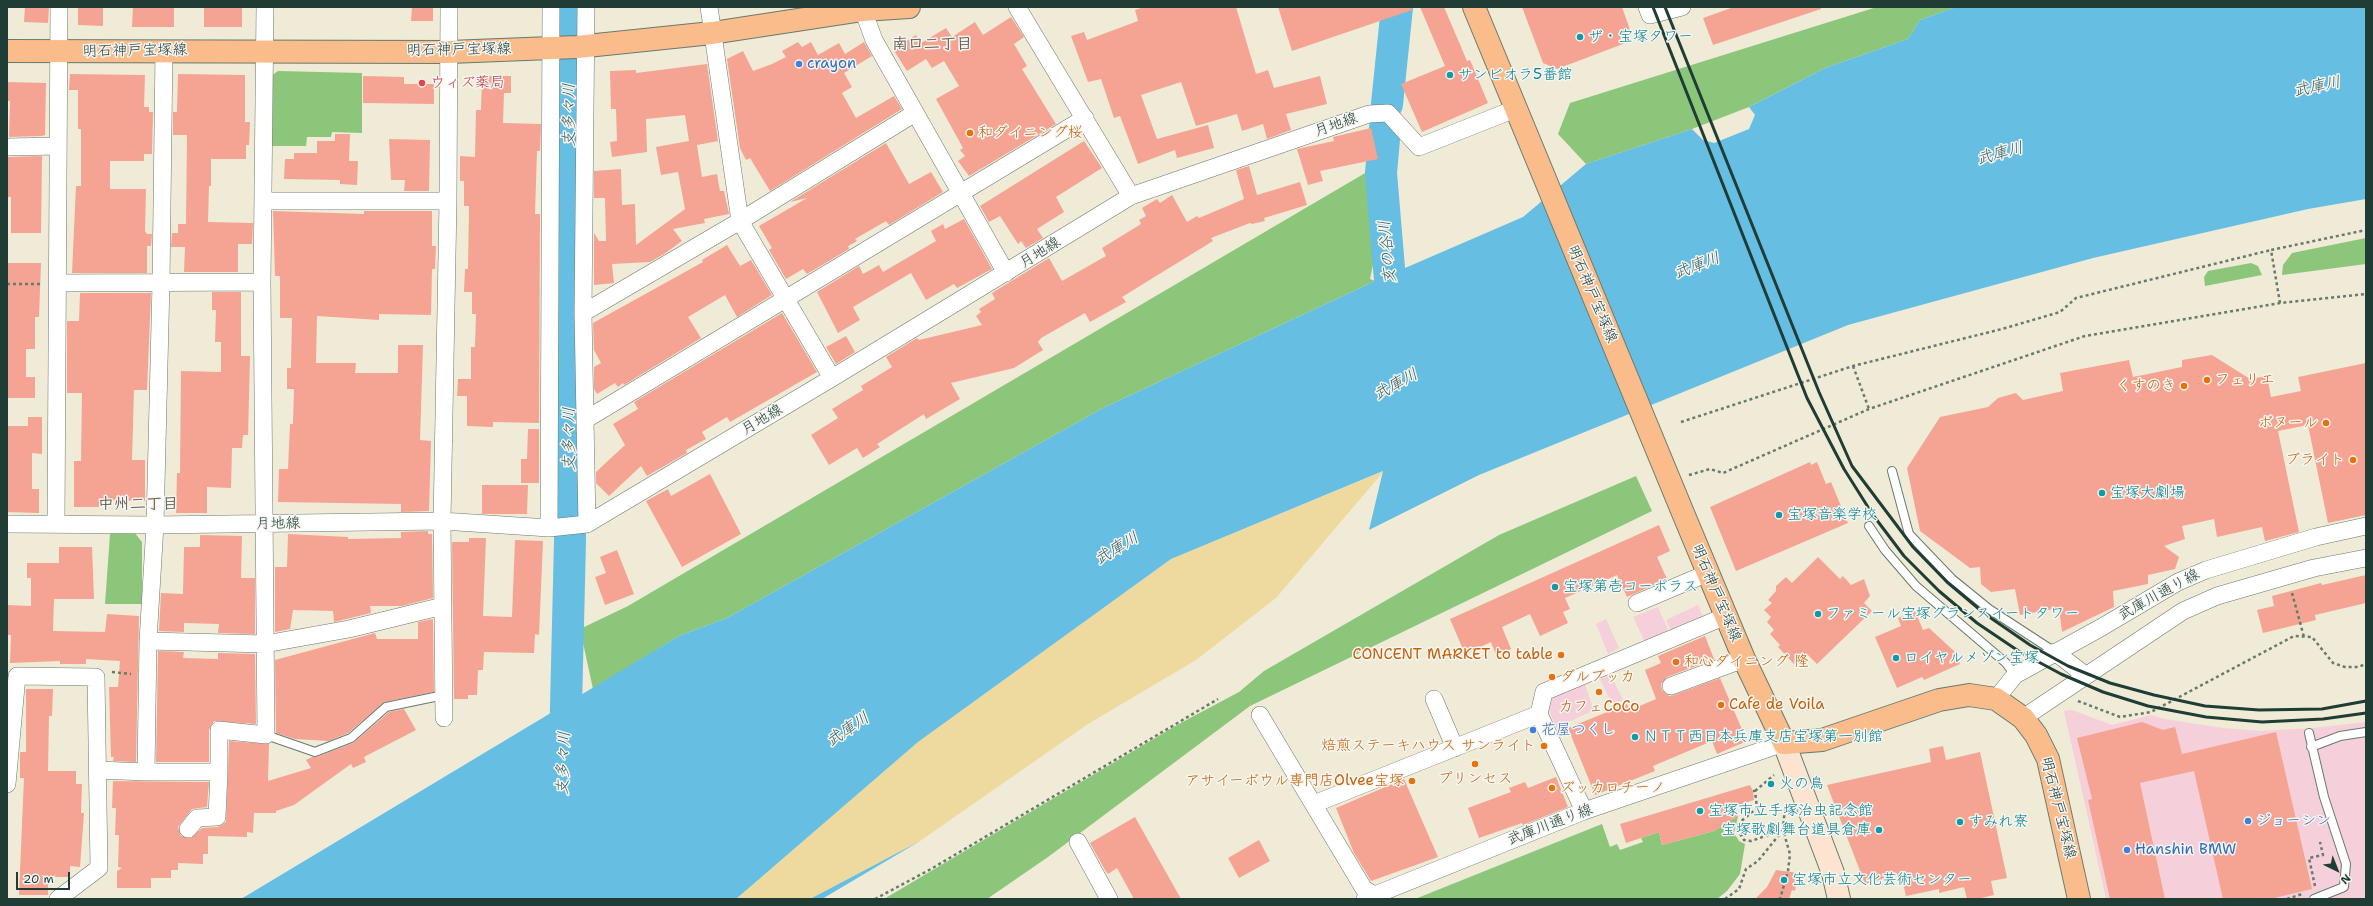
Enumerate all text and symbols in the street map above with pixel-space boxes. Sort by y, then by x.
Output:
place label: ザ・宝塚タワー [1588,28,1693,46]
marker: ザ・宝塚タワー [1575,32,1585,42]
district label: 南口二丁目 [892,35,972,55]
street label: 明石神戸宝塚線 [406,40,512,60]
street label: 明石神戸宝塚線 [82,41,188,61]
place label: crayon [807,55,856,73]
marker: crayon [794,59,804,69]
place label: サンビオラ5番館 [1458,66,1572,84]
marker: サンビオラ5番館 [1445,70,1455,80]
water label: 武庫川 [2292,73,2342,101]
place label: ウィズ薬局 [430,74,505,92]
marker: ウィズ薬局 [417,78,427,88]
water label: 支多々川 [560,83,580,147]
street label: 月地線 [1312,109,1360,141]
place label: 和ダイニング桜 [978,124,1083,142]
marker: 和ダイニング桜 [965,128,975,138]
water label: 武庫川 [1974,139,2026,169]
water label: 亥の谷川 [1375,219,1401,285]
street label: 月地線 [1016,233,1064,273]
street label: 明石神戸宝塚線 [1563,242,1621,346]
water label: 武庫川 [1671,248,1723,284]
water label: 武庫川 [1370,365,1422,405]
place label: フェリエ [2215,371,2275,389]
marker: フェリエ [2202,375,2212,385]
place label: くすのき [2116,377,2176,395]
marker: くすのき [2179,381,2189,391]
street label: 月地線 [738,401,786,439]
water label: 支多々川 [560,407,580,471]
place label: ボヌール [2258,414,2318,432]
marker: ボヌール [2321,418,2331,428]
place label: ブライト [2285,451,2345,469]
marker: ブライト [2348,455,2358,465]
place label: 宝塚大劇場 [2110,484,2185,502]
marker: 宝塚大劇場 [2097,488,2107,498]
district label: 中州二丁目 [98,495,178,515]
place label: 宝塚音楽学校 [1787,506,1877,524]
marker: 宝塚音楽学校 [1774,510,1784,520]
street label: 月地線 [255,515,301,533]
water label: 武庫川 [1091,528,1143,570]
street label: 明石神戸宝塚線 [1687,541,1745,645]
street label: 武庫川通り線 [2115,565,2203,625]
place label: 宝塚第壱コーポラス [1563,578,1698,596]
marker: 宝塚第壱コーポラス [1550,582,1560,592]
place label: ファミール宝塚グランスイートタワー [1826,605,2079,623]
marker: ファミール宝塚グランスイートタワー [1813,609,1823,619]
place label: CONCENT MARKET to table [1353,646,1553,664]
place label: ロイヤルメゾン宝塚 [1904,649,2039,667]
marker: CONCENT MARKET to table [1556,650,1566,660]
place label: 和心ダイニング 隆 [1684,653,1809,671]
marker: ロイヤルメゾン宝塚 [1891,653,1901,663]
marker: 和心ダイニング 隆 [1671,657,1681,667]
place label: ダルブッカ [1560,668,1635,686]
marker: ダルブッカ [1547,672,1557,682]
marker: カフェCoCo [1594,687,1604,697]
place label: Cafe de Voila [1729,696,1825,714]
place label: カフェCoCo [1559,698,1639,716]
marker: Cafe de Voila [1716,700,1726,710]
water label: 武庫川 [823,709,873,751]
place label: 花屋つくし [1541,721,1616,739]
marker: 花屋つくし [1528,725,1538,735]
place label: ＮＴＴ西日本兵庫支店宝塚第一別館 [1643,728,1883,746]
water label: 支多々川 [553,731,575,795]
marker: ＮＴＴ西日本兵庫支店宝塚第一別館 [1630,732,1640,742]
place label: 焙煎ステーキハウス サンライト [1321,737,1536,755]
marker: 焙煎ステーキハウス サンライト [1539,741,1549,751]
street label: 明石神戸宝塚線 [2037,755,2079,861]
marker: プリンセス [1470,759,1480,769]
place label: プリンセス [1438,770,1512,788]
place label: アサイーボウル専門店Olvee宝塚 [1185,772,1404,790]
place label: 火の鳥 [1779,775,1824,793]
marker: アサイーボウル専門店Olvee宝塚 [1407,776,1417,786]
place label: ズッカロチーノ [1560,779,1665,797]
marker: 火の鳥 [1766,779,1776,789]
marker: ズッカロチーノ [1547,783,1557,793]
street label: 武庫川通り線 [1505,800,1595,850]
place label: 宝塚市立手塚治虫記念館 [1708,802,1873,820]
marker: 宝塚市立手塚治虫記念館 [1695,806,1705,816]
place label: ジョーシン [2256,812,2331,830]
place label: すみれ寮 [1968,813,2028,831]
marker: ジョーシン [2243,816,2253,826]
marker: すみれ寮 [1955,817,1965,827]
place label: 宝塚歌劇舞台道具倉庫 [1721,821,1871,839]
marker: 宝塚歌劇舞台道具倉庫 [1874,825,1884,835]
place label: Hanshin BMW [2135,841,2236,859]
marker: Hanshin BMW [2122,845,2132,855]
north arrow [2317,850,2357,890]
scale bar [18,864,72,890]
text: 20 m [23,871,54,887]
place label: 宝塚市立文化芸術センター [1792,871,1972,889]
text: N [2337,871,2354,888]
marker: 宝塚市立文化芸術センター [1779,875,1789,885]

